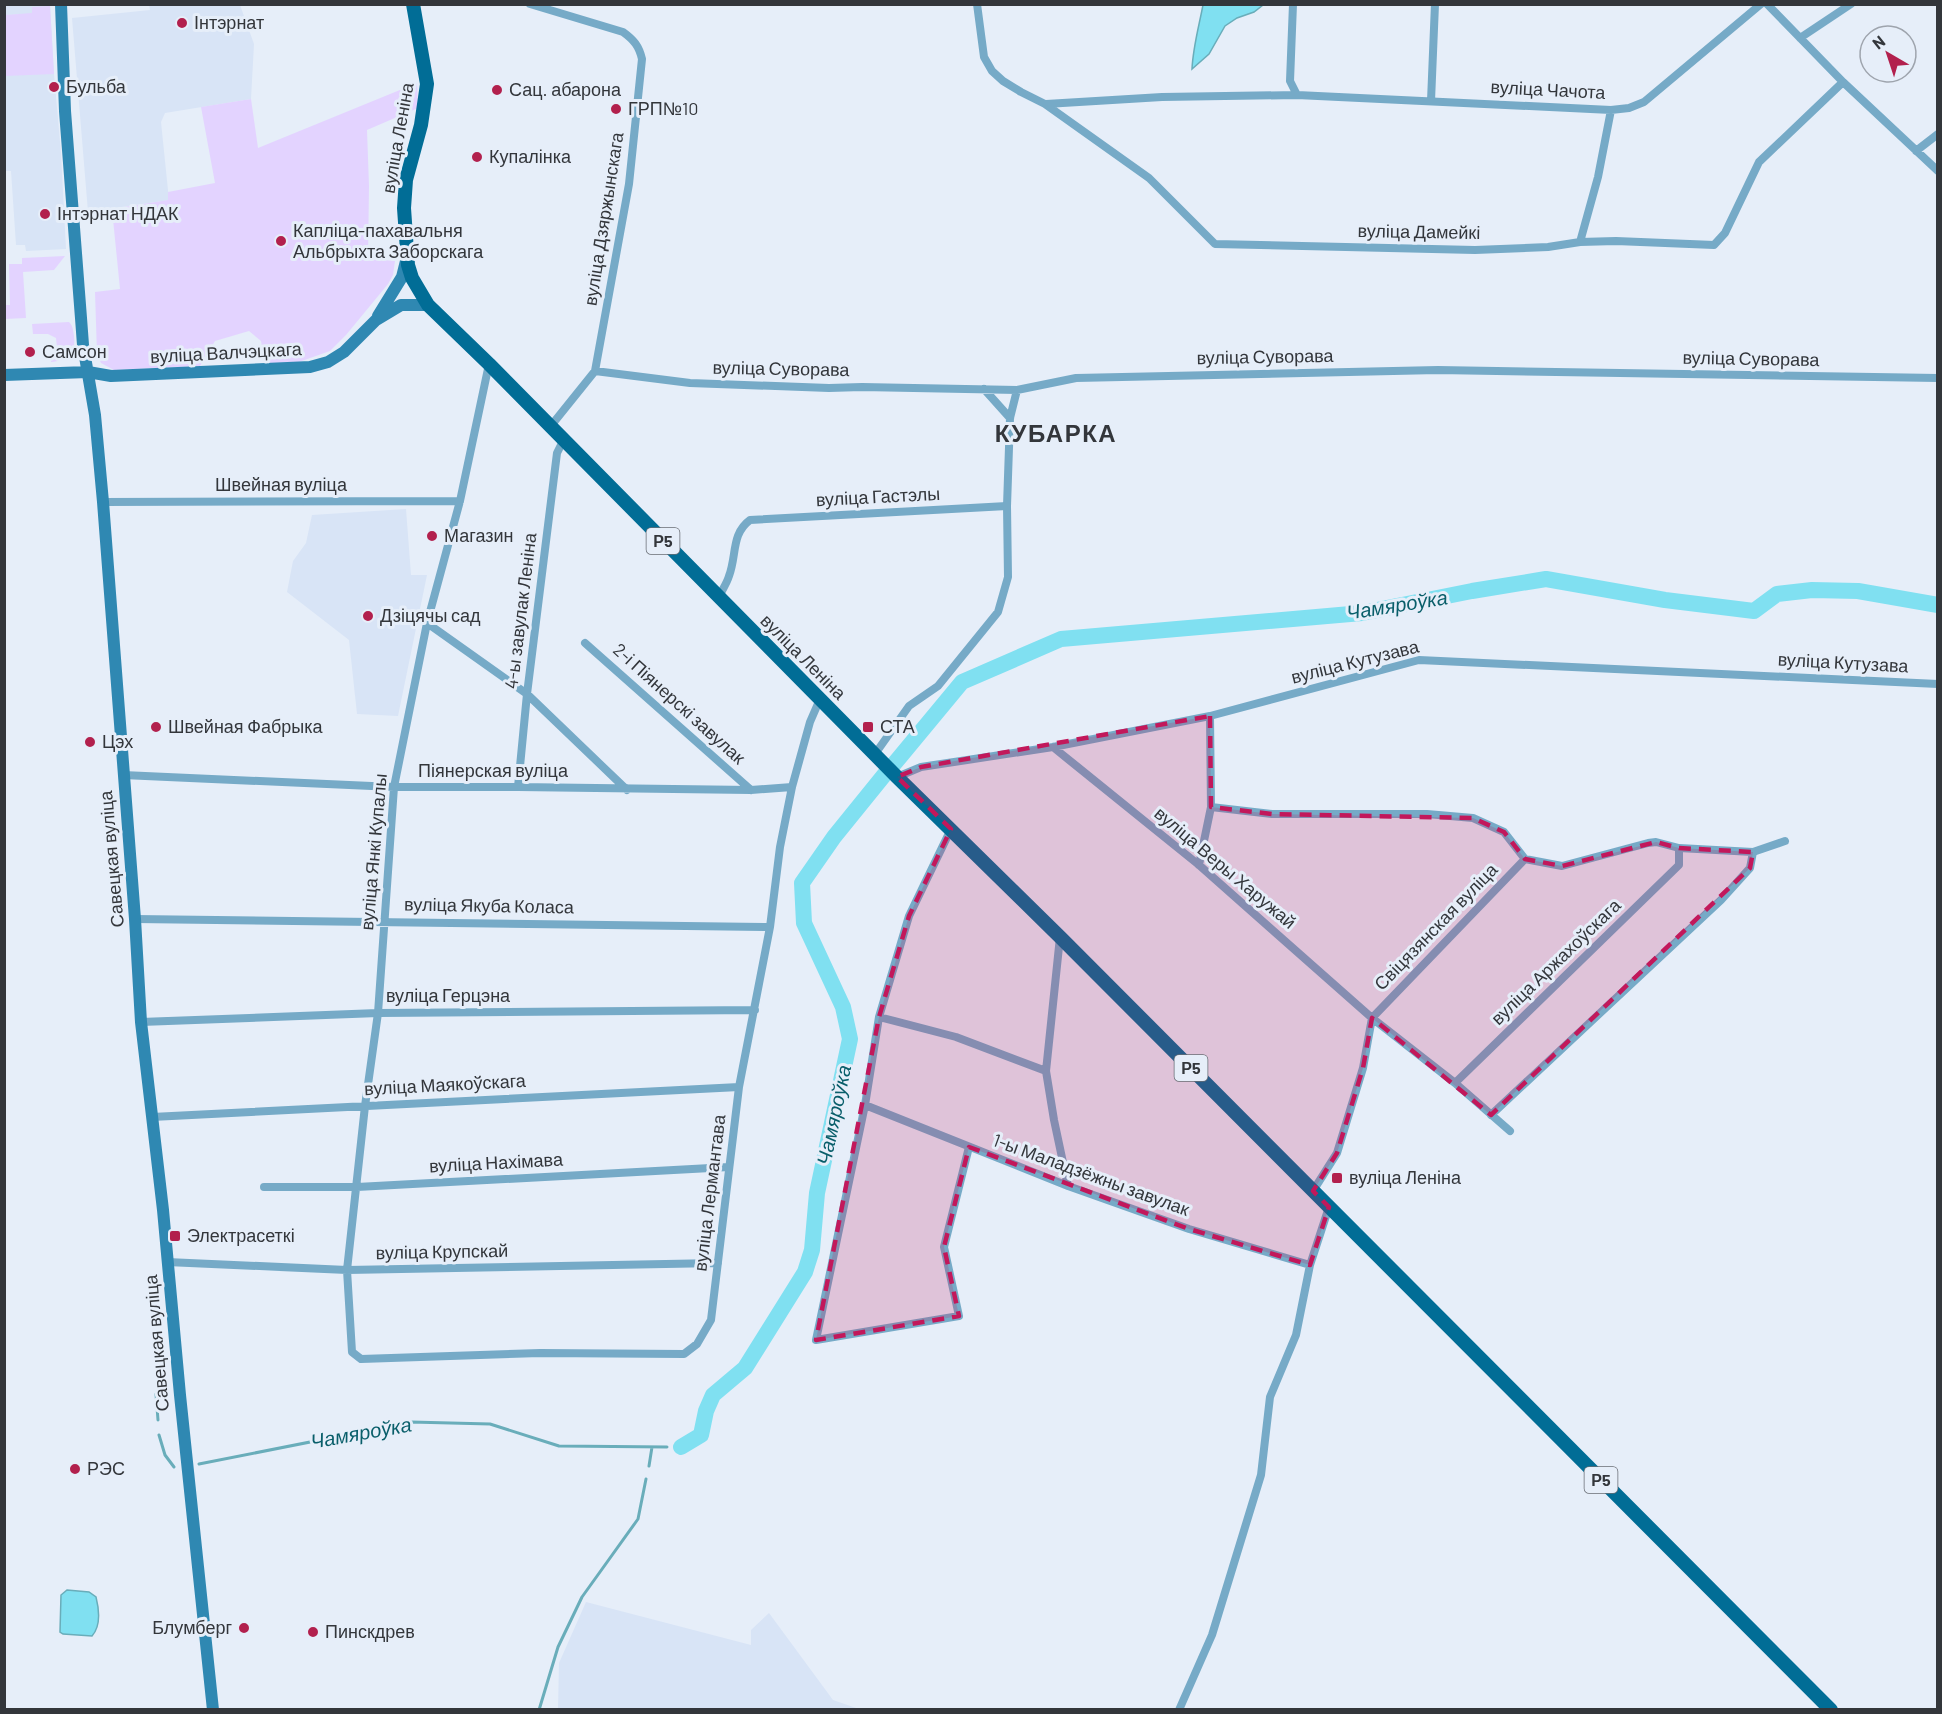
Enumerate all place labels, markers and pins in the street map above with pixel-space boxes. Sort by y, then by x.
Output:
place label: Інтэрнат [194,11,264,33]
marker: Інтэрнат [175,16,189,30]
place label: Бульба [66,75,127,97]
place label: Сац. абарона [509,78,622,100]
marker: Бульба [47,80,61,94]
marker: Сац. абарона [490,83,504,97]
place label: ГРП№10 [628,97,698,119]
marker: ГРП№10 [609,102,623,116]
place label: Купалінка [489,145,572,167]
marker: Купалінка [470,150,484,164]
place label: Інтэрнат НДАК [57,202,179,224]
marker: Інтэрнат НДАК [38,207,52,221]
place label: Капліца-пахавальня Альбрыхта Заборскага [293,219,484,262]
marker: Капліца-пахавальня Альбрыхта Заборскага [274,234,288,248]
place label: Самсон [42,340,107,362]
marker: Самсон [23,345,37,359]
place label: Магазин [444,524,513,546]
marker: Магазин [425,529,439,543]
place label: Дзіцячы сад [380,604,481,626]
marker: Дзіцячы сад [361,609,375,623]
place label: Швейная Фабрыка [168,715,323,737]
place label: СТА [880,715,915,737]
marker: Швейная Фабрыка [149,720,163,734]
marker: СТА [861,720,875,734]
place label: Цэх [102,730,133,752]
marker: Цэх [83,735,97,749]
place label: вуліца Леніна [1349,1166,1462,1188]
marker: вуліца Леніна [1330,1171,1344,1185]
place label: Электрасеткі [187,1224,295,1246]
marker: Электрасеткі [168,1229,182,1243]
place label: РЭС [87,1457,125,1479]
marker: РЭС [68,1462,82,1476]
place label: Блумберг [152,1616,232,1638]
place label: Пинскдрев [325,1620,415,1642]
marker: Блумберг [237,1621,251,1635]
marker: Пинскдрев [306,1625,320,1639]

